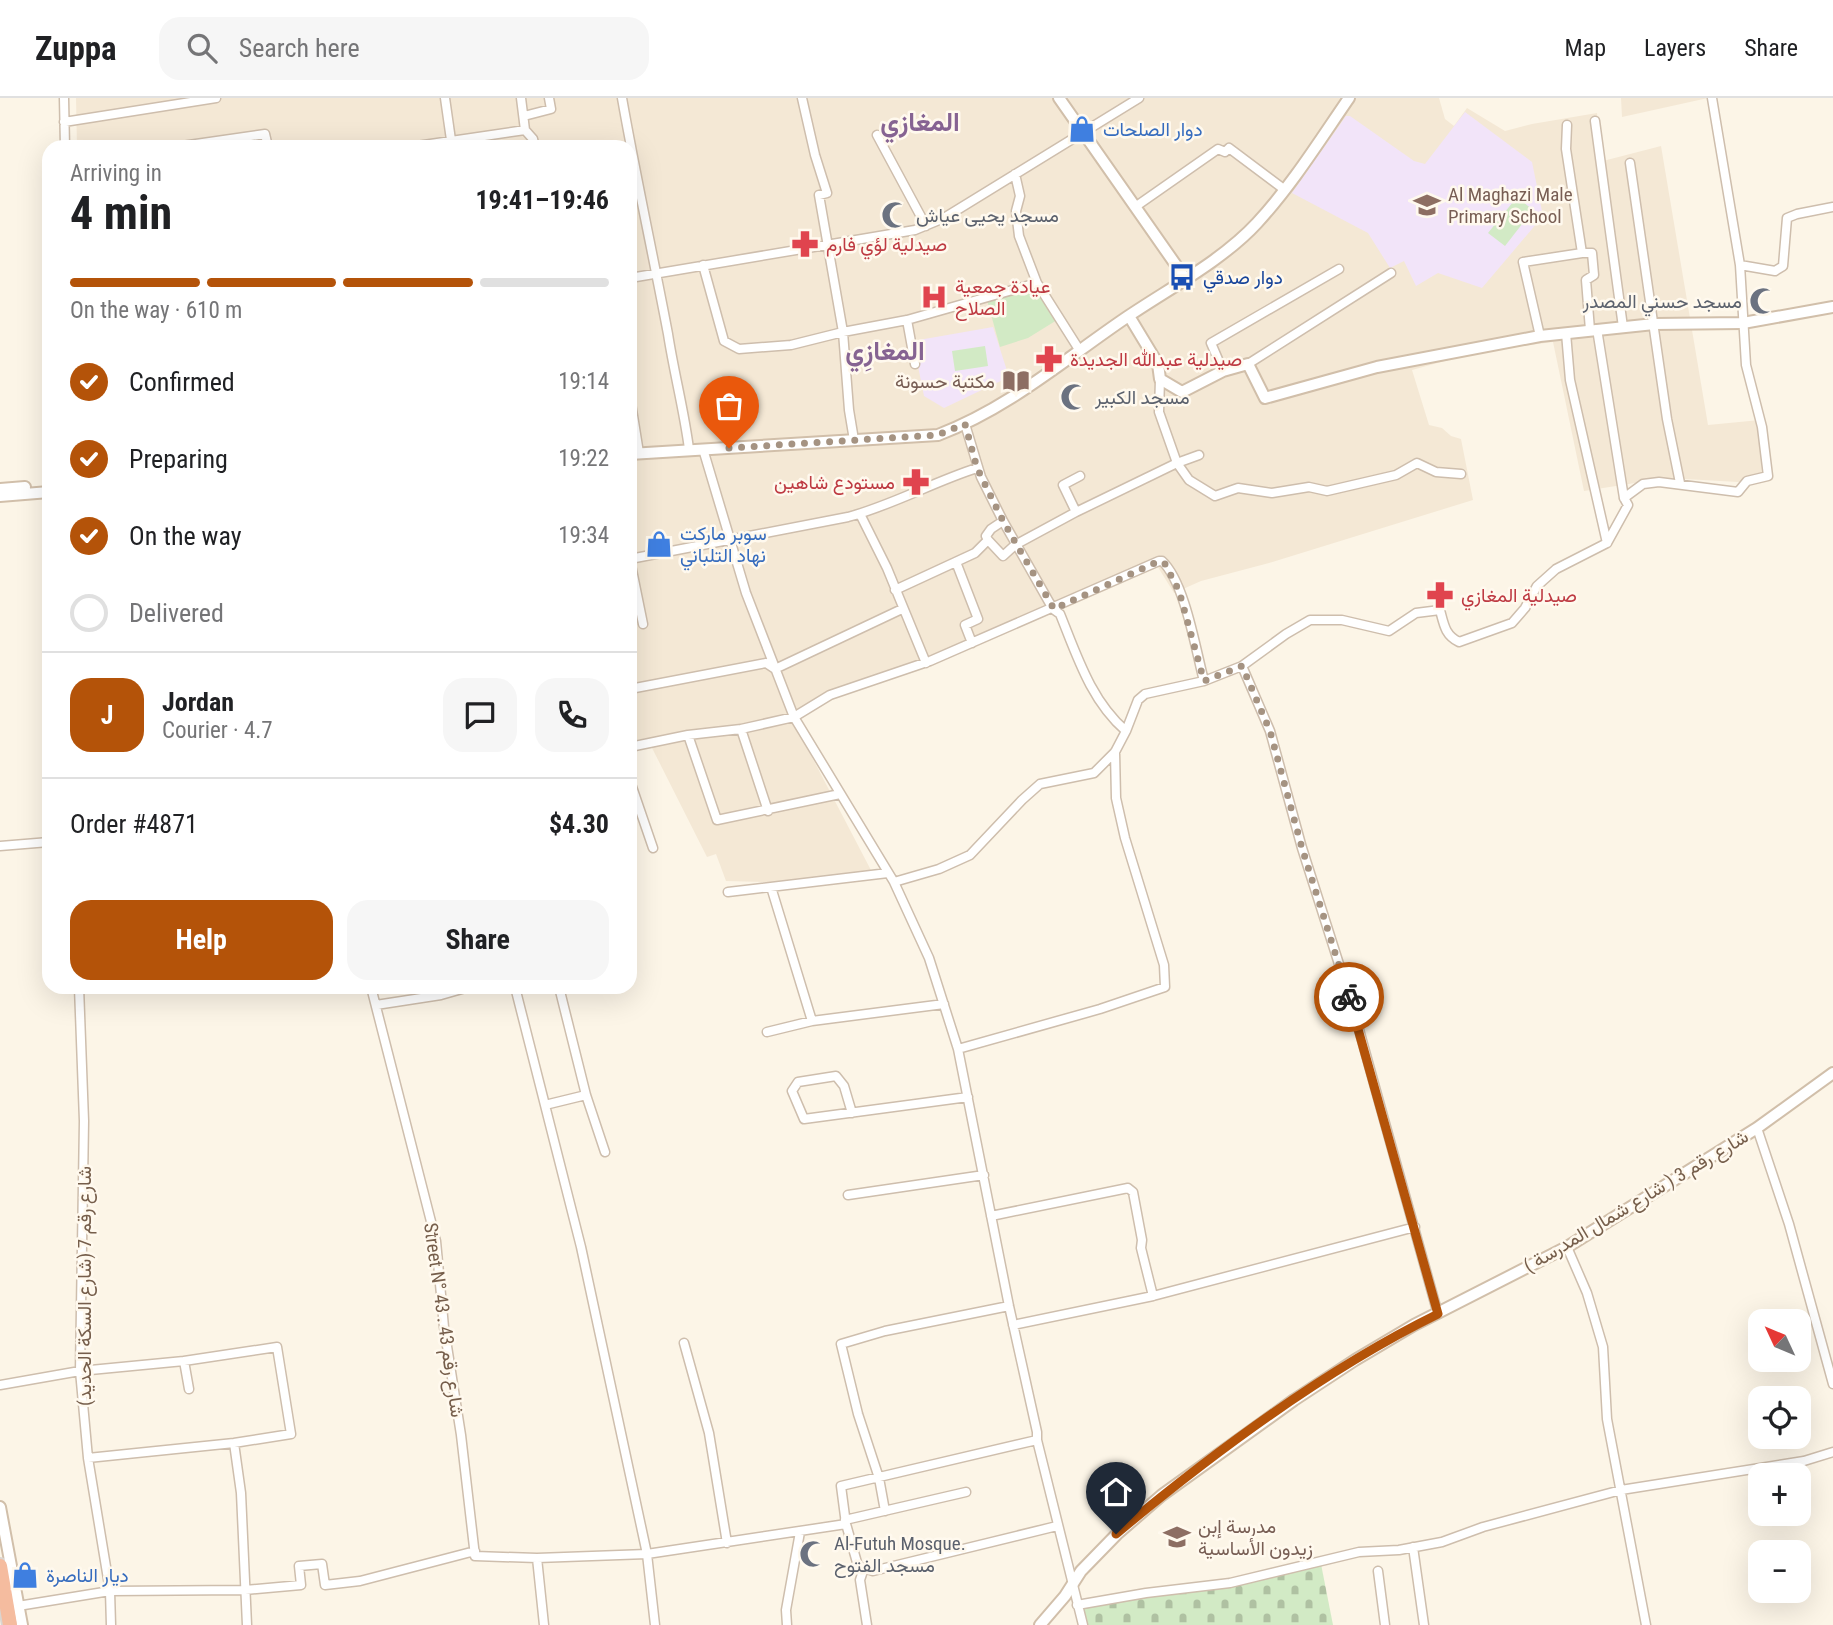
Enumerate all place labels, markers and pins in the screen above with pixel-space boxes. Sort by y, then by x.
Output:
shop icon: دوار الصلحات [1067,114,1097,144]
place label: دوار الصلحات [1103,118,1203,141]
place label: Al Maghazi Male Primary School [1448,183,1573,228]
school or university icon: Al Maghazi Male Primary School [1412,190,1442,220]
mosque icon: مسجد يحيى عياش [880,200,910,230]
place label: مسجد يحيى عياش [916,204,1059,227]
pharmacy icon: صيدلية لؤي فارم [790,229,820,259]
place label: صيدلية لؤي فارم [826,233,947,260]
bus stop icon: دوار صدقي [1167,262,1197,292]
place label: دوار صدقي [1203,266,1283,293]
place label: عيادة جمعية الصلاح [955,275,1050,321]
hospital icon: عيادة جمعية الصلاح [919,282,949,312]
mosque icon: مسجد حسني المصدر [1748,286,1778,316]
place label: مسجد حسني المصدر [1582,290,1742,317]
pharmacy icon: صيدلية عبدالله الجديدة [1034,344,1064,374]
place label: صيدلية عبدالله الجديدة [1070,348,1242,371]
library icon: مكتبة حسونة [1001,366,1031,396]
place label: مكتبة حسونة [895,370,995,393]
pin [699,376,759,448]
mosque icon: مسجد الكبير [1059,382,1089,412]
place label: مسجد الكبير [1094,386,1190,409]
pharmacy icon: مستودع شاهين [901,467,931,497]
place label: مستودع شاهين [774,471,895,495]
place label: سوبر ماركت نهاد التلباني [680,522,767,571]
shop icon: سوبر ماركت نهاد التلباني [644,529,674,559]
pharmacy icon: صيدلية المغازي [1425,580,1455,610]
place label: صيدلية المغازي [1461,584,1577,611]
pin [1086,1462,1146,1534]
place label: مدرسة إبن زيدون الأساسية [1198,1515,1313,1560]
school or university icon: مدرسة إبن زيدون الأساسية [1162,1522,1192,1552]
place label: Al-Futuh Mosque. مسجد الفتوح [834,1532,966,1578]
mosque icon: Al-Futuh Mosque. مسجد الفتوح [798,1539,828,1569]
shop icon: ديار الناصرة [10,1560,40,1590]
place label: ديار الناصرة [46,1564,129,1587]

